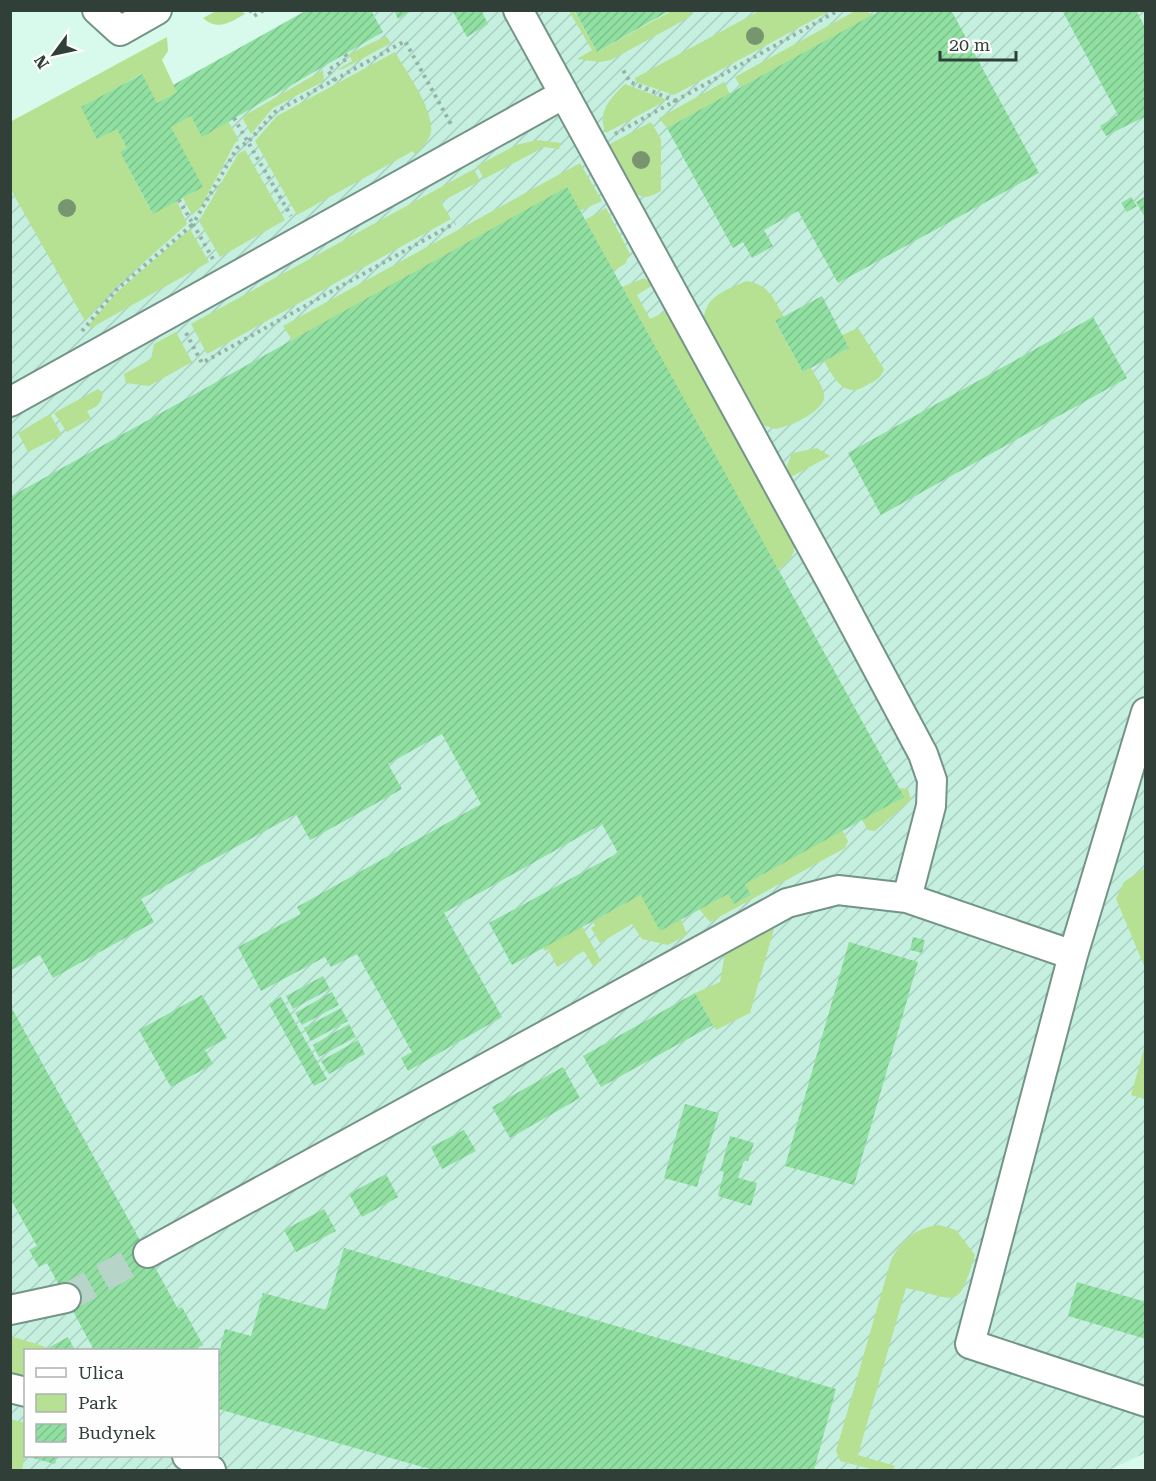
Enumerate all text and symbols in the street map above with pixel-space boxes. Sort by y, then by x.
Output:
north arrow [24,24,84,84]
scale bar [940,24,1016,62]
text: 20 m [949,34,990,55]
text: N [31,52,53,72]
legend [24,1349,219,1457]
text: Ulica [78,1362,124,1383]
text: Park [78,1392,118,1413]
text: Budynek [78,1422,156,1443]

